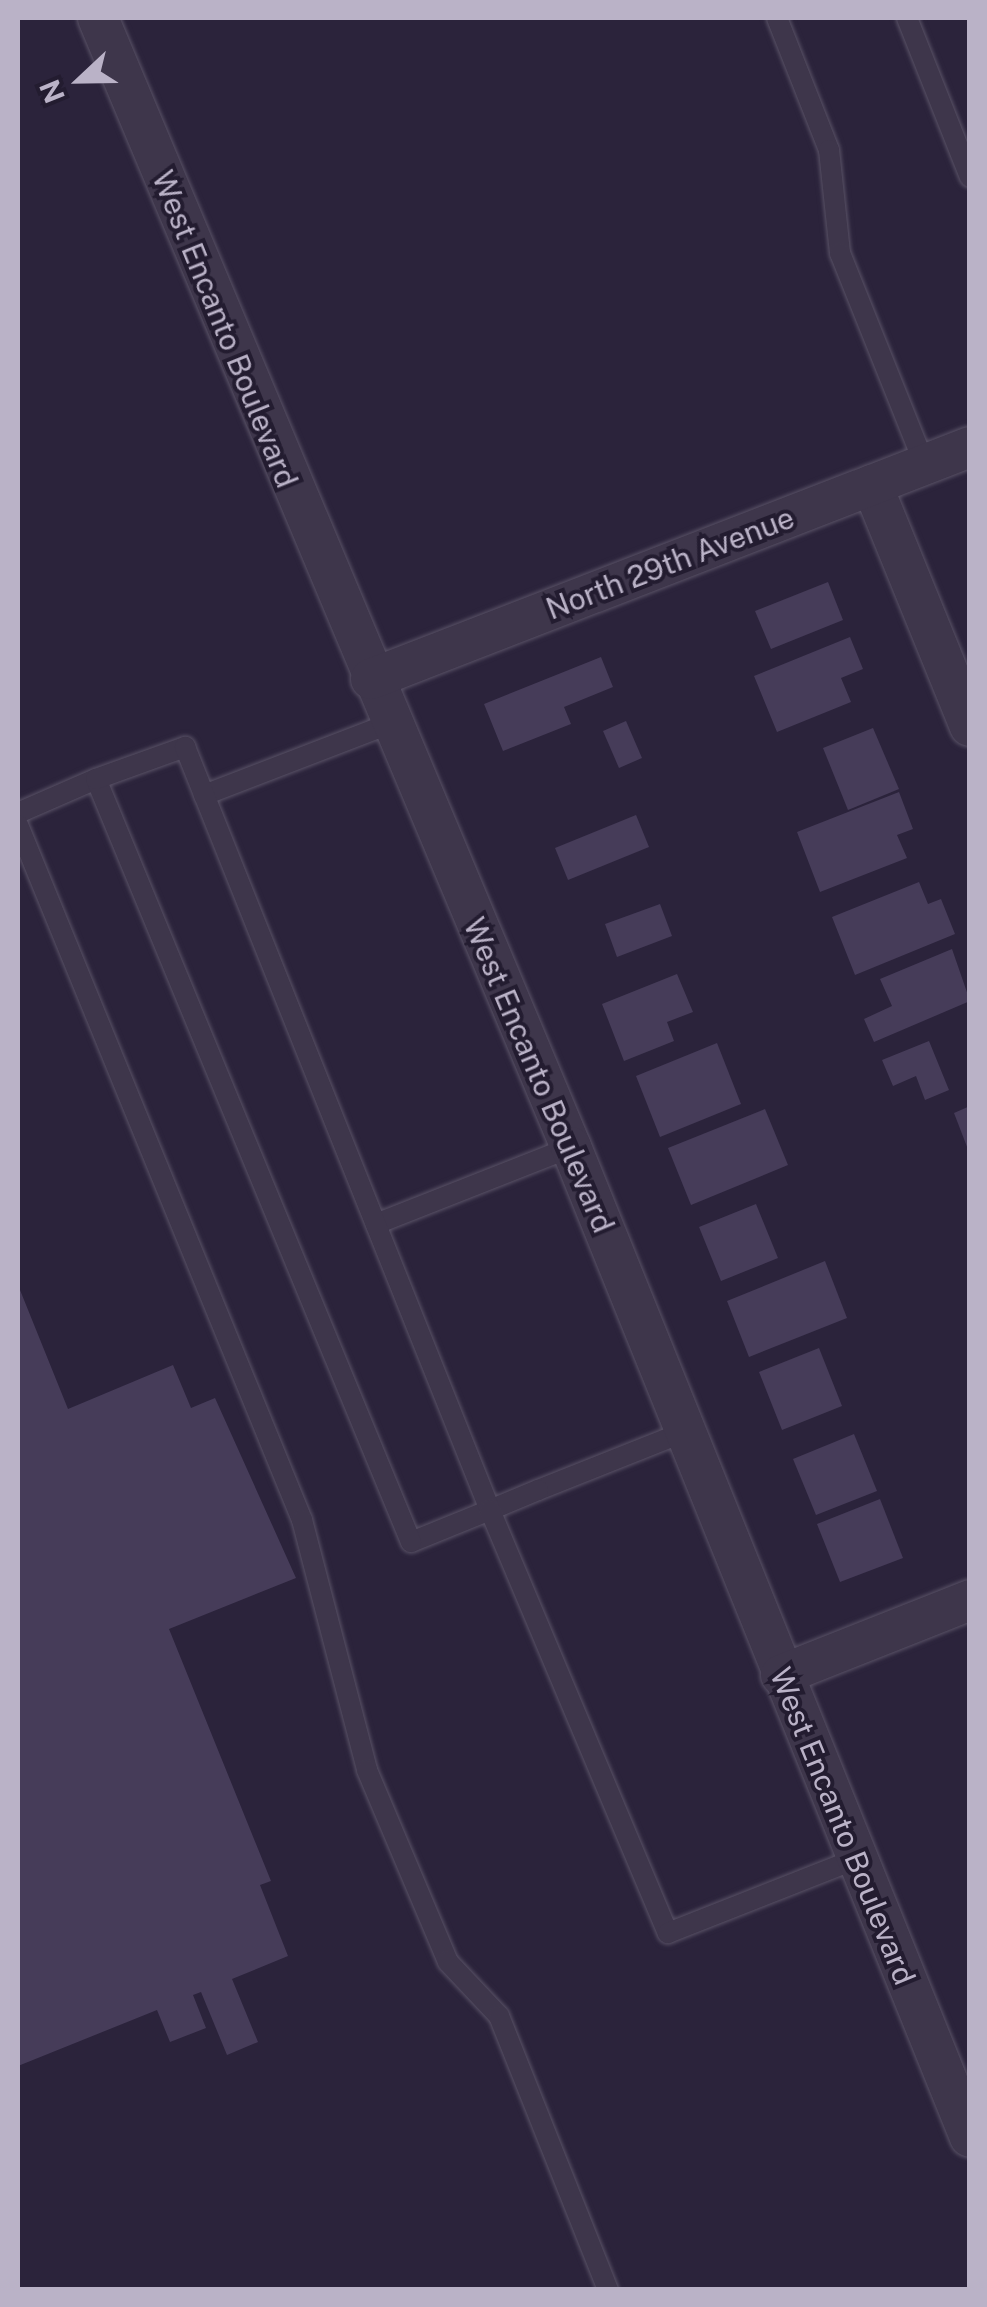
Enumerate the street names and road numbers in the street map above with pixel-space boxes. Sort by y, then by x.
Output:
street label: West Encanto Boulevard [145,165,305,493]
street label: North 29th Avenue [541,499,799,627]
street label: West Encanto Boulevard [456,912,622,1238]
street label: West Encanto Boulevard [763,1662,923,1990]

